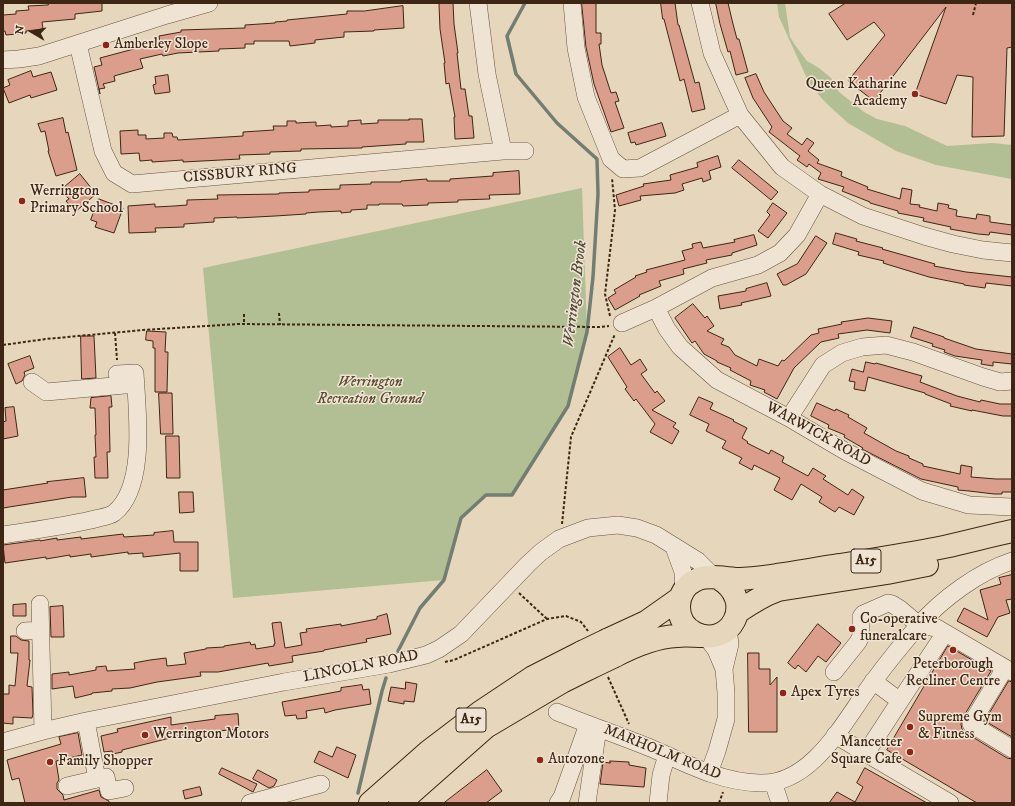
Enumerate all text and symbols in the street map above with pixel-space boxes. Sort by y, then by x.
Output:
north arrow [12,12,52,52]
text: N [13,25,28,36]
place label: Amberley Slope [114,36,208,54]
marker: Amberley Slope [101,40,111,50]
place label: Queen Katharine Academy [806,76,907,111]
marker: Queen Katharine Academy [910,89,920,99]
street label: CISSBURY RING [182,160,298,188]
place label: Werrington Primary School [30,183,123,218]
marker: Werrington Primary School [17,196,27,206]
water label: Werrington Brook [560,240,592,348]
park label: Werrington Recreation Ground [317,374,423,409]
street label: WARWICK ROAD [762,399,874,471]
road number: A15 [851,549,881,573]
place label: Co-operative funeralcare [860,611,938,646]
marker: Co-operative funeralcare [847,624,857,634]
marker: Peterborough Recliner Centre [948,645,958,655]
street label: LINCOLN ROAD [302,647,420,687]
place label: Peterborough Recliner Centre [906,656,1000,691]
place label: Apex Tyres [791,684,859,702]
marker: Apex Tyres [778,688,788,698]
road number: A15 [456,708,486,732]
place label: Supreme Gym & Fitness [918,709,1002,744]
street label: MARHOLM ROAD [601,721,723,785]
marker: Supreme Gym & Fitness [905,722,915,732]
place label: Werrington Motors [153,726,269,744]
marker: Werrington Motors [140,730,150,740]
place label: Mancetter Square Cafe [831,734,902,769]
marker: Mancetter Square Cafe [905,747,915,757]
place label: Autozone [548,751,605,769]
place label: Family Shopper [58,753,153,771]
marker: Autozone [535,755,545,765]
marker: Family Shopper [45,757,55,767]

